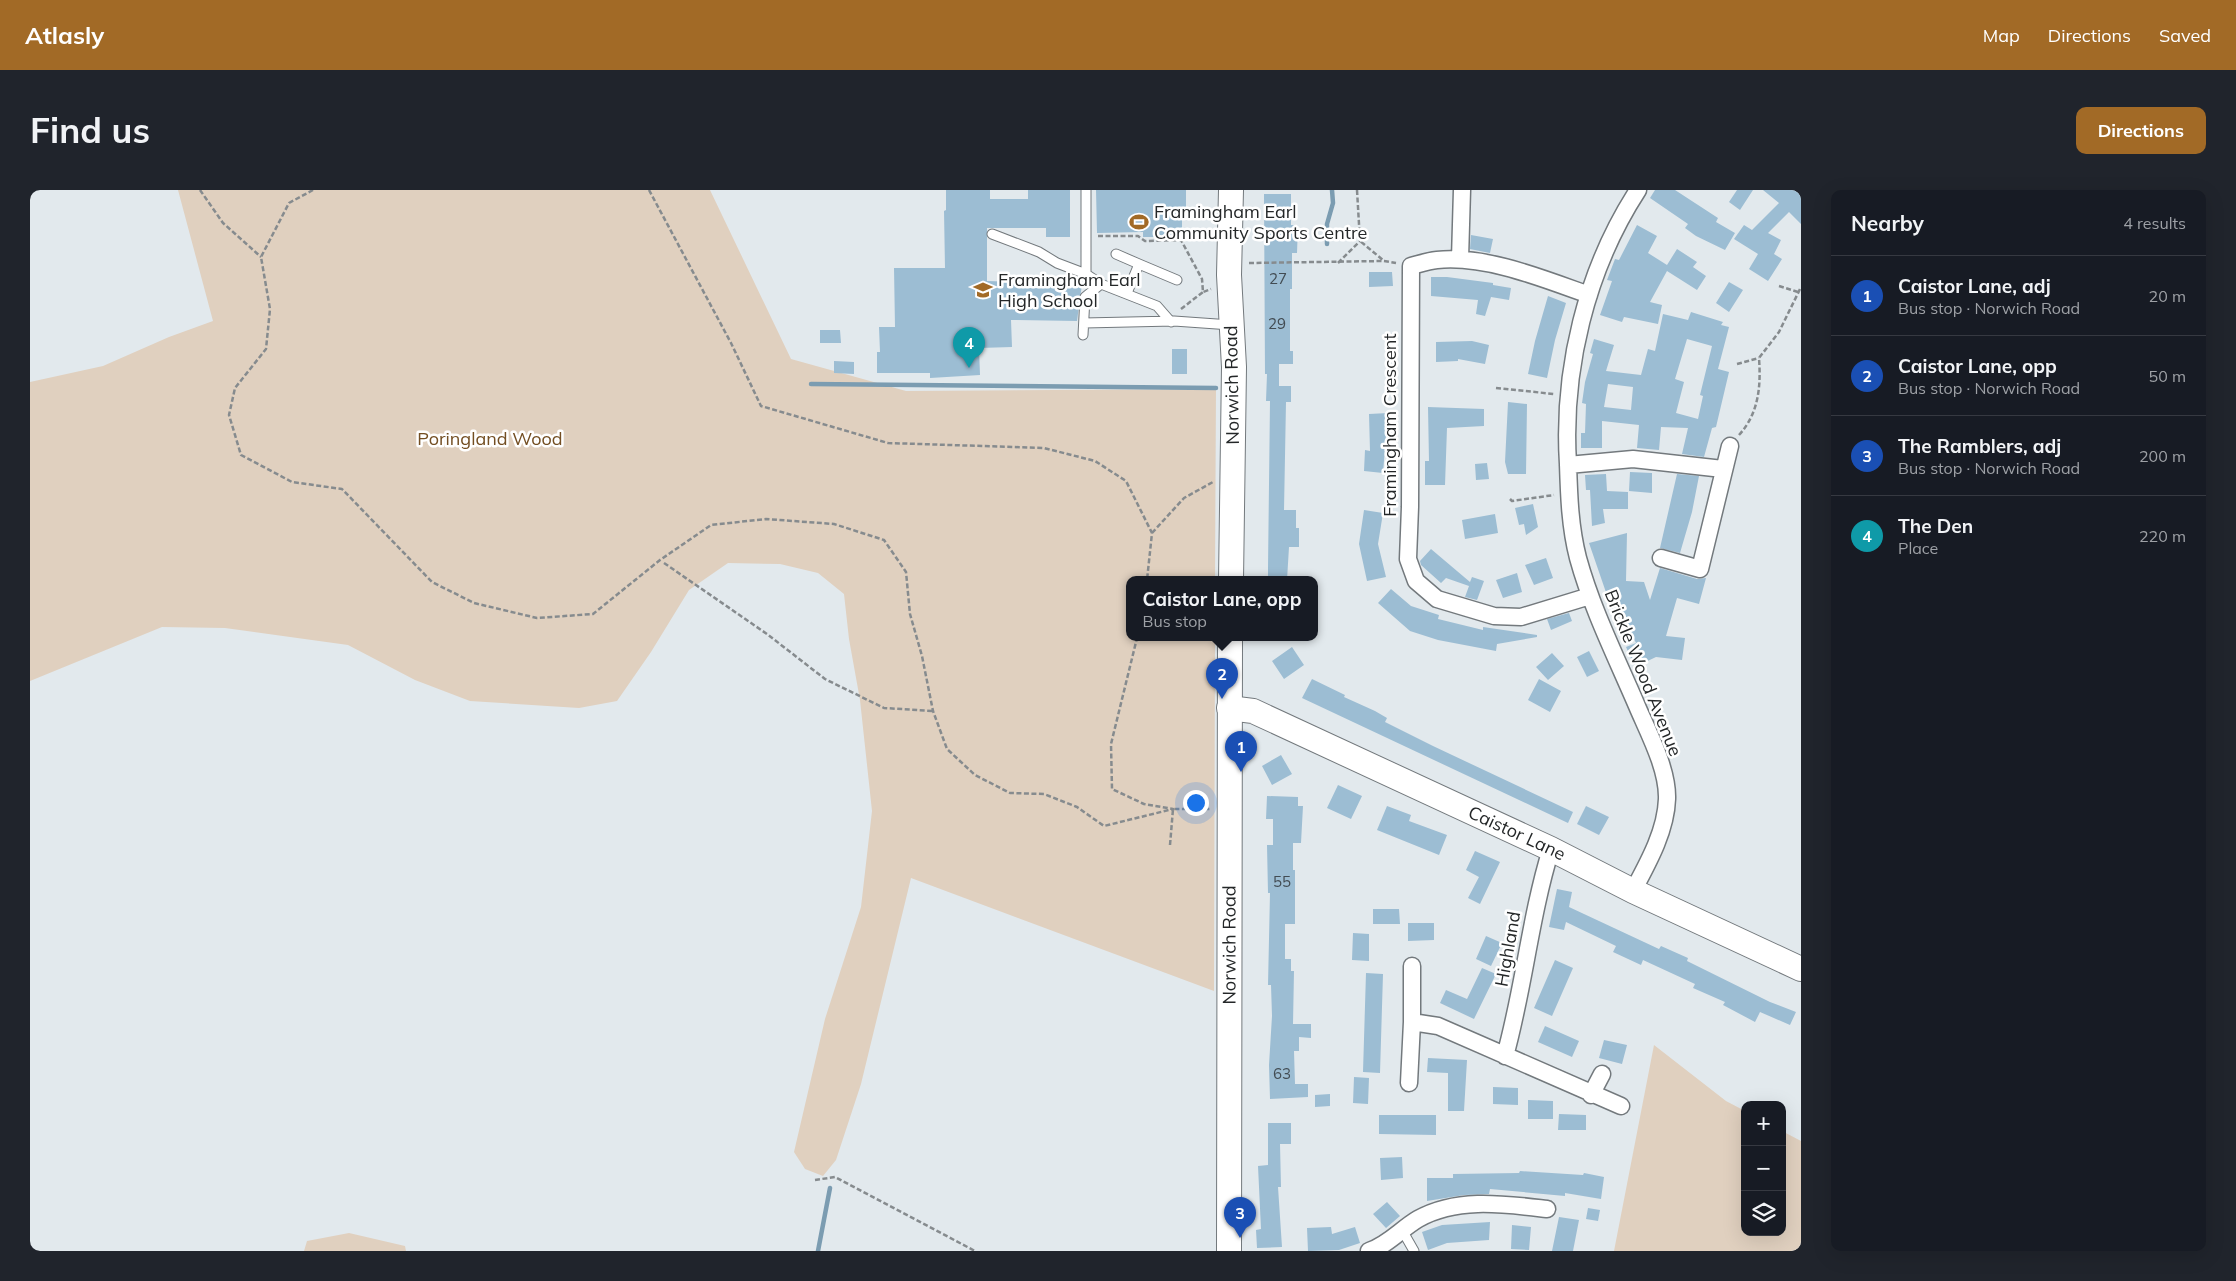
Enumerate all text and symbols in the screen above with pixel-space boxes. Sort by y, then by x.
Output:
text: Atlasly [25,20,104,50]
text: Map [1983,24,2020,47]
text: Directions [2048,24,2131,47]
text: Saved [2159,24,2211,47]
button: Directions [2076,107,2206,154]
text: Find us [30,108,150,152]
place label: Framingham Earl Community Sports Centre [1154,200,1367,244]
text: Nearby [1851,210,1924,236]
sports icon: Framingham Earl Community Sports Centre [1128,211,1150,233]
text: 4 results [2123,213,2186,233]
place label: Framingham Earl High School [998,268,1141,312]
house number: 27 [1269,269,1287,288]
text: Caistor Lane, adj [1898,274,2051,298]
school or university icon: Framingham Earl High School [972,279,994,301]
text: 1 [1862,286,1872,306]
text: 20 m [2149,286,2186,306]
text: Bus stop · Norwich Road [1898,298,2080,318]
house number: 29 [1268,314,1286,333]
street label: Norwich Road [1219,325,1244,445]
pin: 4 [953,327,985,368]
street label: Framingham Crescent [1378,333,1401,517]
text: Caistor Lane, opp [1898,354,2057,378]
text: 2 [1862,366,1872,386]
text: 50 m [2149,366,2186,386]
text: Bus stop · Norwich Road [1898,378,2080,398]
park label: Poringland Wood [417,427,563,450]
text: The Ramblers, adj [1898,434,2061,458]
text: 3 [1862,446,1872,466]
text: 200 m [2139,446,2186,466]
text: Bus stop · Norwich Road [1898,458,2080,478]
text: The Den [1898,514,1973,538]
text: 4 [1862,526,1872,546]
text: 220 m [2139,526,2186,546]
text: Place [1898,538,1938,558]
popup [1126,576,1318,641]
street label: Brickle Wood Avenue [1600,586,1687,760]
text: Caistor Lane, opp [1143,587,1301,611]
text: Bus stop [1143,611,1207,631]
pin: 2 [1206,658,1238,699]
pin: 1 [1225,731,1257,772]
your location [1183,790,1209,816]
street label: Caistor Lane [1465,800,1570,866]
house number: 55 [1273,872,1291,891]
street label: Norwich Road [1217,885,1241,1005]
street label: Highland [1490,910,1525,988]
house number: 63 [1273,1064,1291,1083]
map controls [1741,1101,1786,1236]
button: + [1741,1101,1786,1146]
button: − [1741,1146,1786,1191]
button: layers [1741,1191,1786,1236]
pin: 3 [1224,1197,1256,1238]

